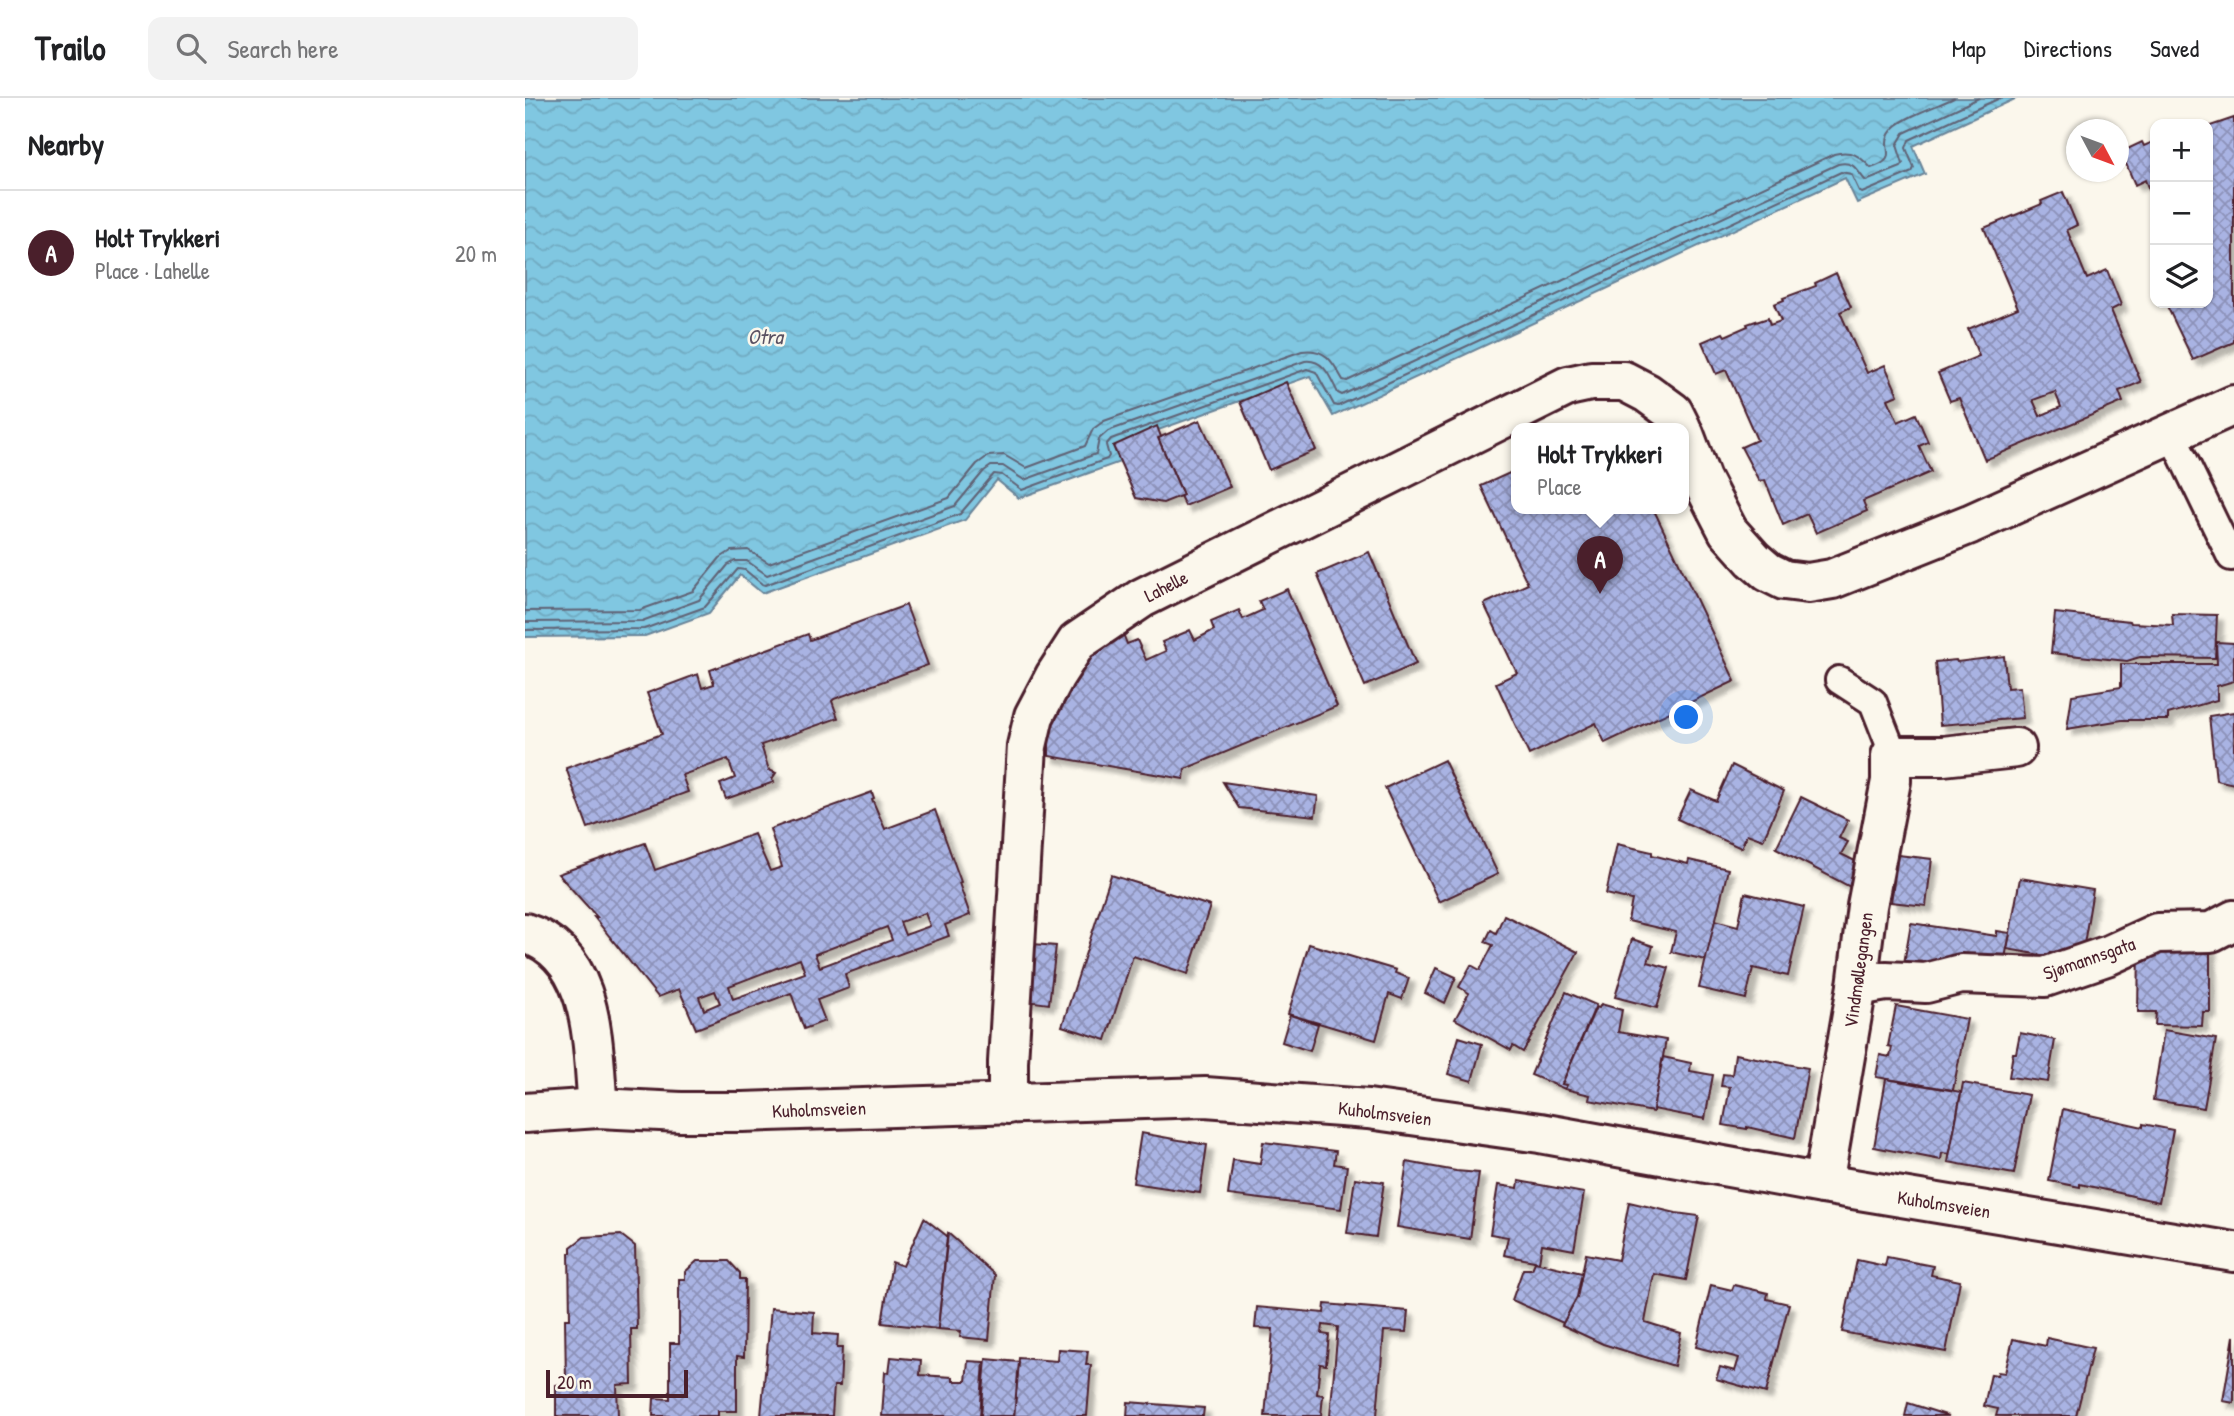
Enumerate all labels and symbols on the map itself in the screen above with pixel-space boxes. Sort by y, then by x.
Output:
north arrow [2066,119,2129,182]
water label: Otra [747,322,785,351]
pin: A [1577,536,1623,594]
street label: Lahelle [1140,564,1193,608]
your location [1669,700,1703,734]
street label: Vindmøllegangen [1837,910,1879,1030]
street label: Sjømannsgata [2039,930,2139,986]
street label: Kuholmsveien [772,1094,866,1124]
street label: Kuholmsveien [1337,1094,1433,1132]
street label: Kuholmsveien [1896,1184,1992,1224]
scale bar [546,1367,688,1399]

